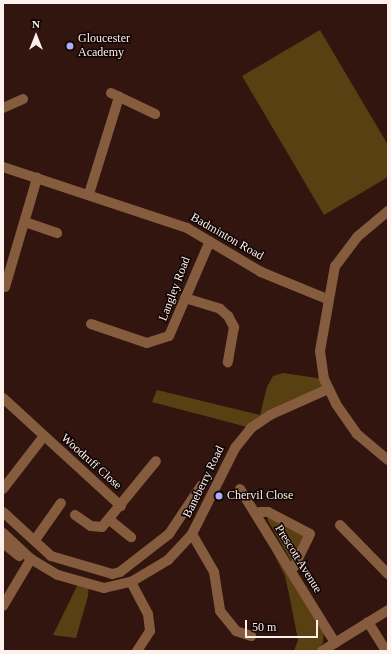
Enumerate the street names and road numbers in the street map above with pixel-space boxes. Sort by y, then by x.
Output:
street label: Badminton Road [188,210,266,264]
street label: Langley Road [156,255,194,323]
street label: Woodruff Close [58,431,124,493]
street label: Baneberry Road [180,444,228,520]
street label: Prescott Avenue [271,522,325,596]

